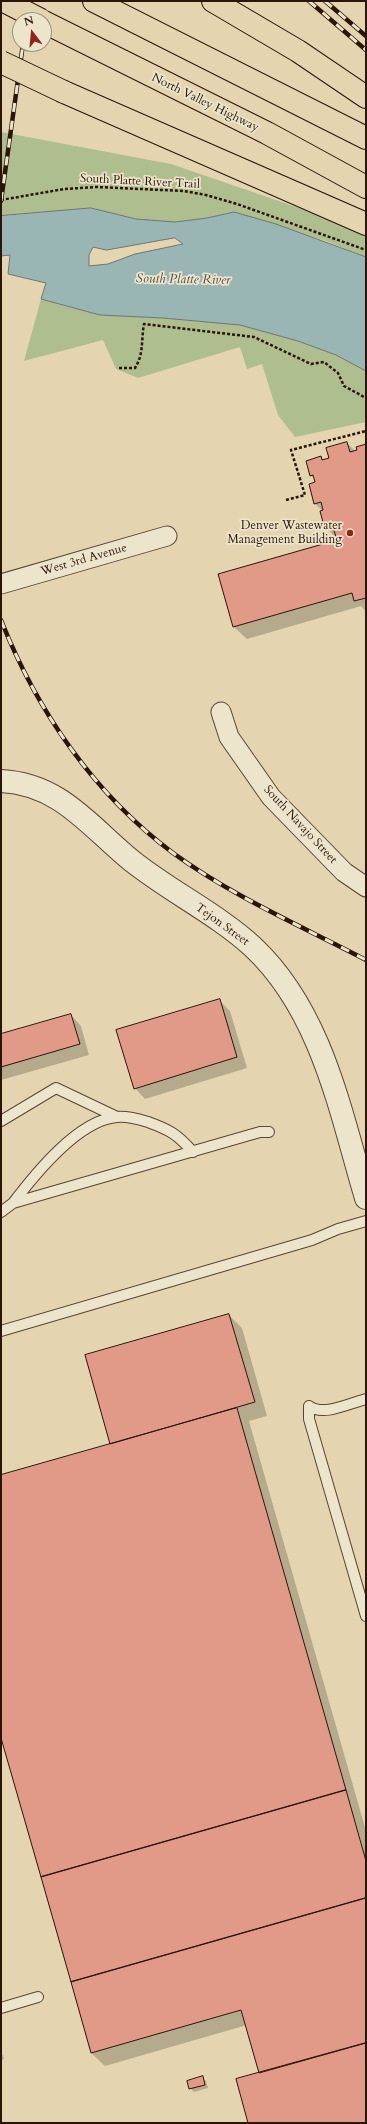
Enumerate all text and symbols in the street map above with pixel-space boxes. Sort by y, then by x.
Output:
north arrow [12,12,52,52]
text: N [22,12,35,29]
street label: North Valley Highway [149,71,261,135]
street label: South Platte River Trail [80,172,200,192]
water label: South Platte River [136,271,230,289]
place label: Denver Wastewater Management Building [227,519,342,547]
marker: Denver Wastewater Management Building [345,528,355,538]
street label: West 3rd Avenue [39,541,129,579]
street label: South Navajo Street [260,783,340,867]
street label: Tejon Street [192,901,252,949]

